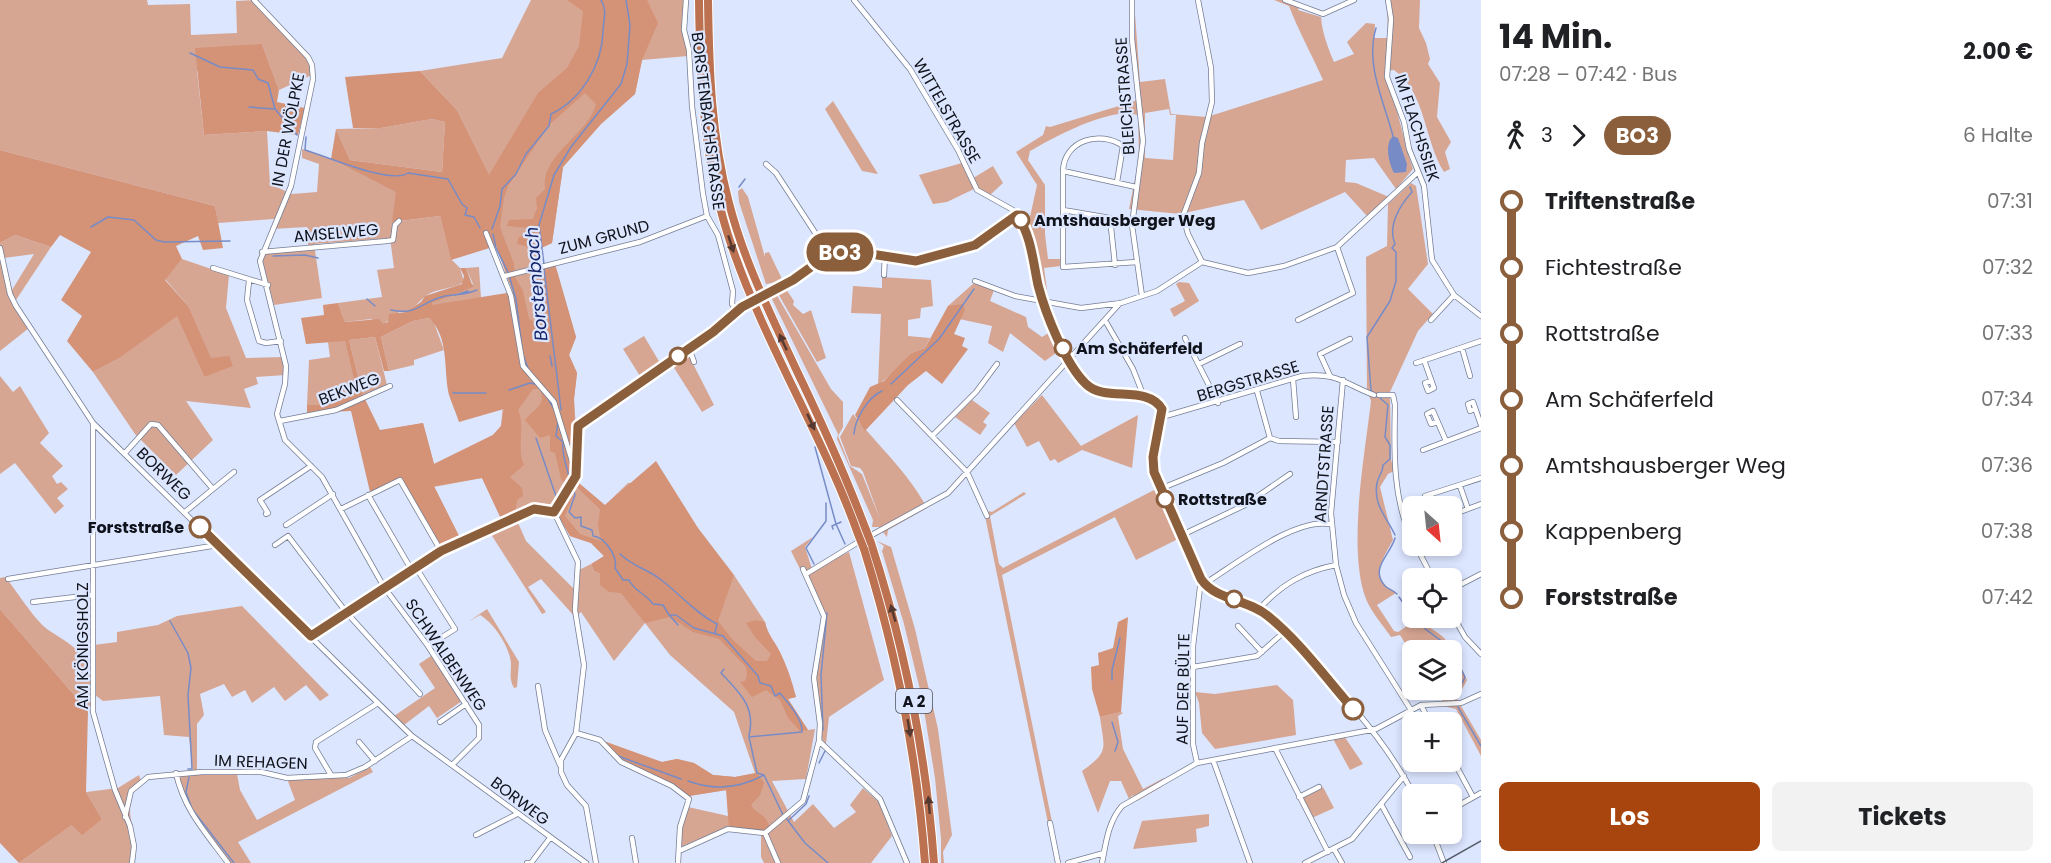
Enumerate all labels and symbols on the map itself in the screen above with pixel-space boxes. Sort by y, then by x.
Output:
street label: BORSTENBACHSTRASSE [686,31,730,211]
street label: BLEICHSTRASSE [1109,36,1141,156]
street label: WITTELSTRASSE [908,54,986,168]
street label: IN DER WÖLPKE [266,71,310,189]
street label: IM FLACHSSIEK [1389,71,1445,185]
place label: Amtshausberger Weg [1034,209,1216,232]
marker: Amtshausberger Weg [1012,211,1030,229]
street label: ZUM GRUND [556,214,652,260]
street label: AMSELWEG [292,218,380,248]
water label: Borstenbach [519,226,553,342]
line badge: BO3 [806,232,874,272]
one-way arrow [727,235,736,253]
one-way arrow [779,333,788,350]
place label: Am Schäferfeld [1076,337,1203,360]
marker: Am Schäferfeld [1054,339,1072,357]
unlabelled marker [669,347,687,365]
street label: BERGSTRASSE [1194,355,1302,407]
street label: BEKWEG [315,367,383,411]
street label: ARNDTSTRASSE [1308,405,1340,523]
one-way arrow [806,413,815,430]
street label: BORWEG [131,442,197,506]
place label: Rottstraße [1178,488,1267,511]
marker: Rottstraße [1156,490,1174,508]
north arrow [1402,496,1462,556]
place label: Forststraße [88,516,184,539]
marker: Forststraße [189,516,211,538]
street label: AM KÖNIGSHOLZ [71,582,94,710]
unlabelled marker [1225,590,1243,608]
street label: SCHWALBENWEG [400,594,492,716]
one-way arrow [888,604,897,622]
street label: AUF DER BÜLTE [1171,633,1195,745]
road number: A 2 [896,689,932,713]
unlabelled marker [1342,698,1364,720]
one-way arrow [905,718,914,737]
street label: IM REHAGEN [214,749,308,775]
street label: BORWEG [486,771,554,831]
one-way arrow [924,795,934,814]

